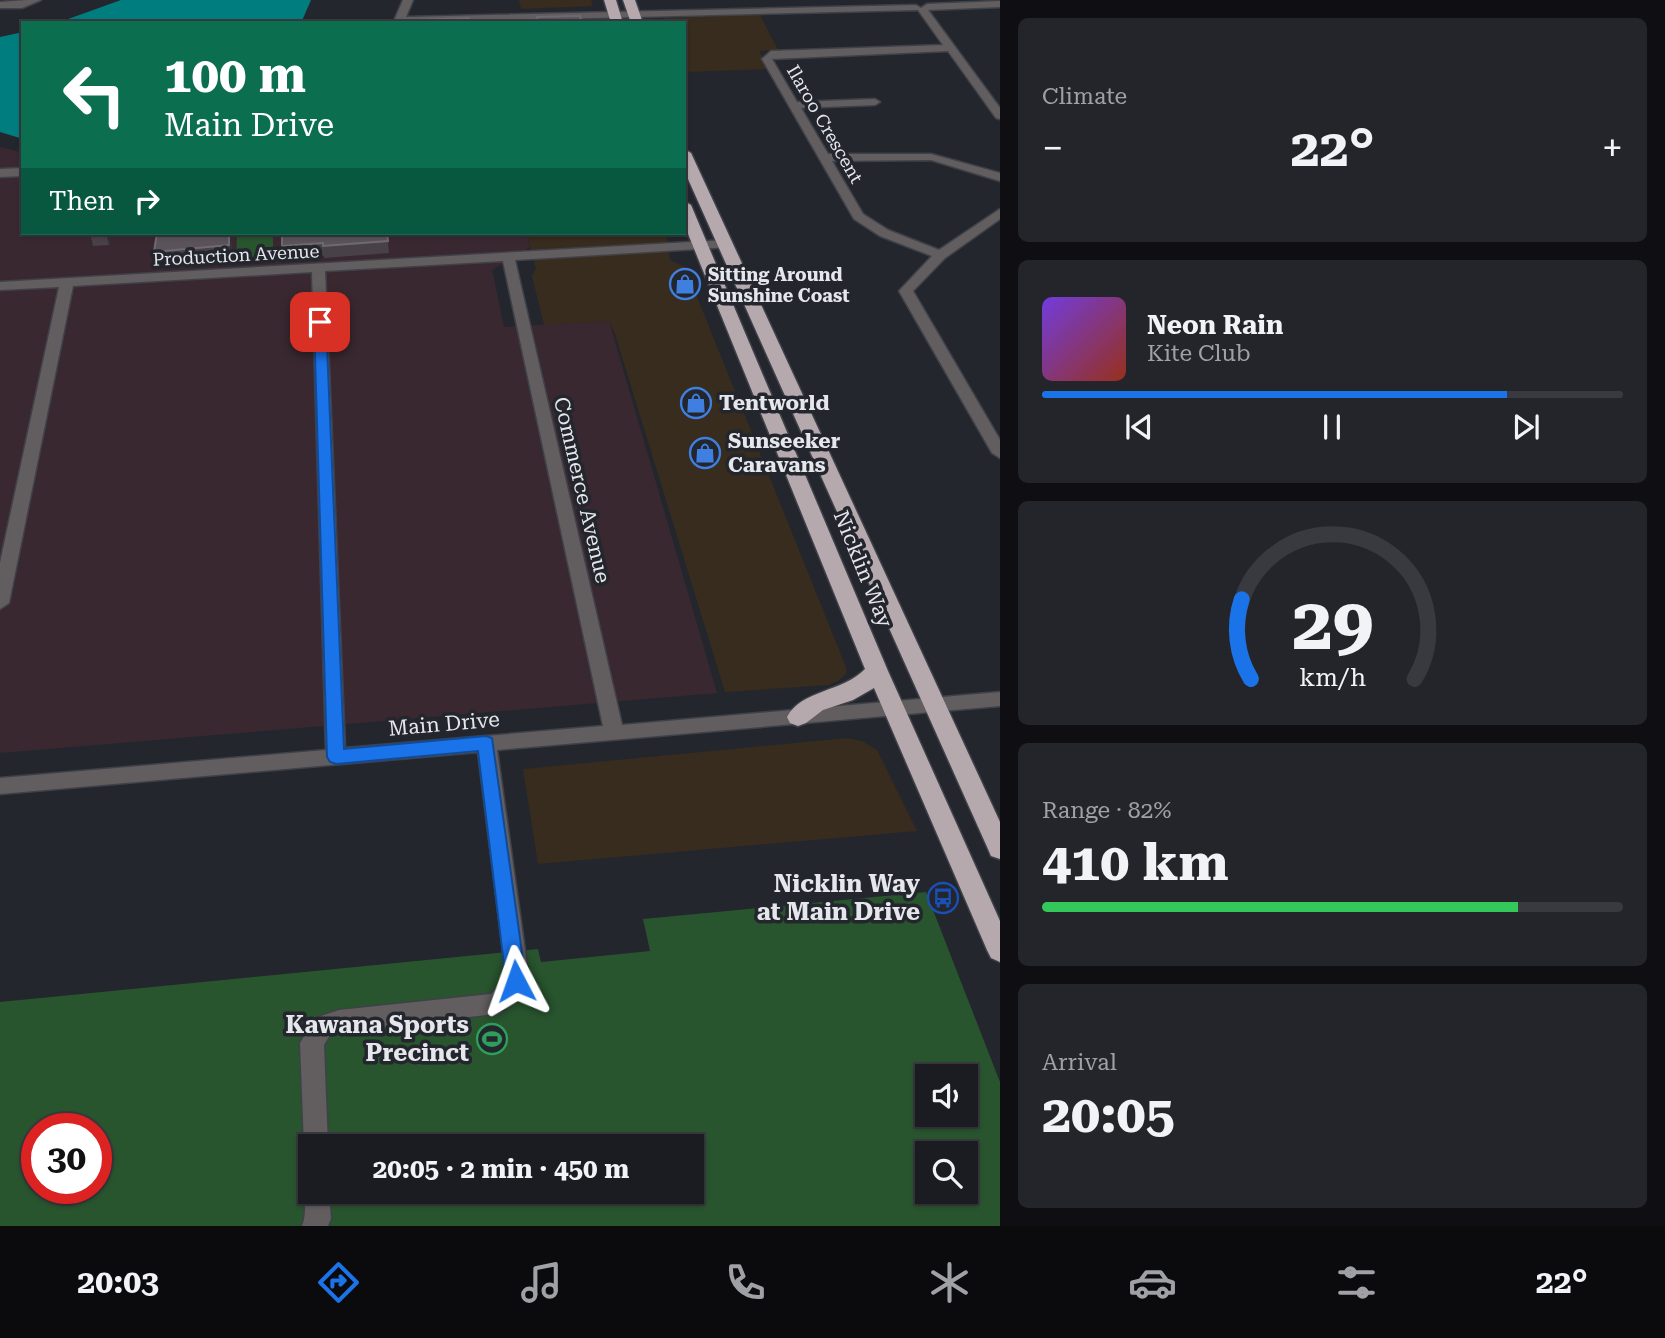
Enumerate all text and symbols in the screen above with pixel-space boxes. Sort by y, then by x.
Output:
text: 100 m [164,47,306,104]
icon: left [49,49,140,140]
street label: Ilaroo Crescent [783,61,867,187]
text: Climate [1042,83,1127,110]
text: Main Drive [164,106,334,144]
text: 22° [1290,118,1375,179]
text: − [1042,126,1063,170]
text: + [1602,126,1623,170]
icon: right [128,182,166,220]
text: Then [49,186,114,216]
street label: Production Avenue [152,240,320,270]
place label: Sitting Around Sunshine Coast [708,264,849,306]
shop icon: Sitting Around Sunshine Coast [668,267,702,301]
pin [290,292,350,352]
icon: arrive [301,303,339,341]
text: Neon Rain [1147,310,1283,340]
text: Kite Club [1147,340,1251,367]
shop icon: Tentworld [679,386,713,420]
place label: Tentworld [719,391,829,415]
street label: Commerce Avenue [549,395,615,585]
icon: previous [1120,408,1158,446]
icon: pause [1313,408,1351,446]
icon: next [1507,408,1545,446]
place label: Sunseeker Caravans [728,429,841,477]
shop icon: Sunseeker Caravans [688,436,722,470]
street label: Nicklin Way [829,507,898,631]
text: 29 [1292,582,1373,667]
text: km/h [1299,663,1366,692]
street label: Main Drive [387,707,501,741]
text: Range · 82% [1042,797,1171,824]
text: 410 km [1042,832,1229,893]
place label: Nicklin Way at Main Drive [757,870,921,926]
bus stop icon: Nicklin Way at Main Drive [926,881,960,915]
position arrow [479,944,553,1018]
place label: Kawana Sports Precinct [286,1011,469,1067]
sports icon: Kawana Sports Precinct [475,1022,509,1056]
text: Arrival [1042,1049,1117,1076]
map controls [915,1064,978,1204]
button: sound [915,1064,978,1127]
text: 20:05 [1042,1084,1175,1145]
speed limit sign: 30 [21,1113,112,1204]
button: search [915,1141,978,1204]
text: 20:05 · 2 min · 450 m [373,1154,629,1184]
icon: directions [314,1258,363,1307]
icon: music [517,1258,566,1307]
icon: phone [721,1258,770,1307]
icon: climate [925,1258,974,1307]
icon: car [1128,1258,1177,1307]
icon: filters [1332,1258,1381,1307]
text: 20:03 [77,1263,159,1301]
text: 22° [1536,1263,1588,1301]

